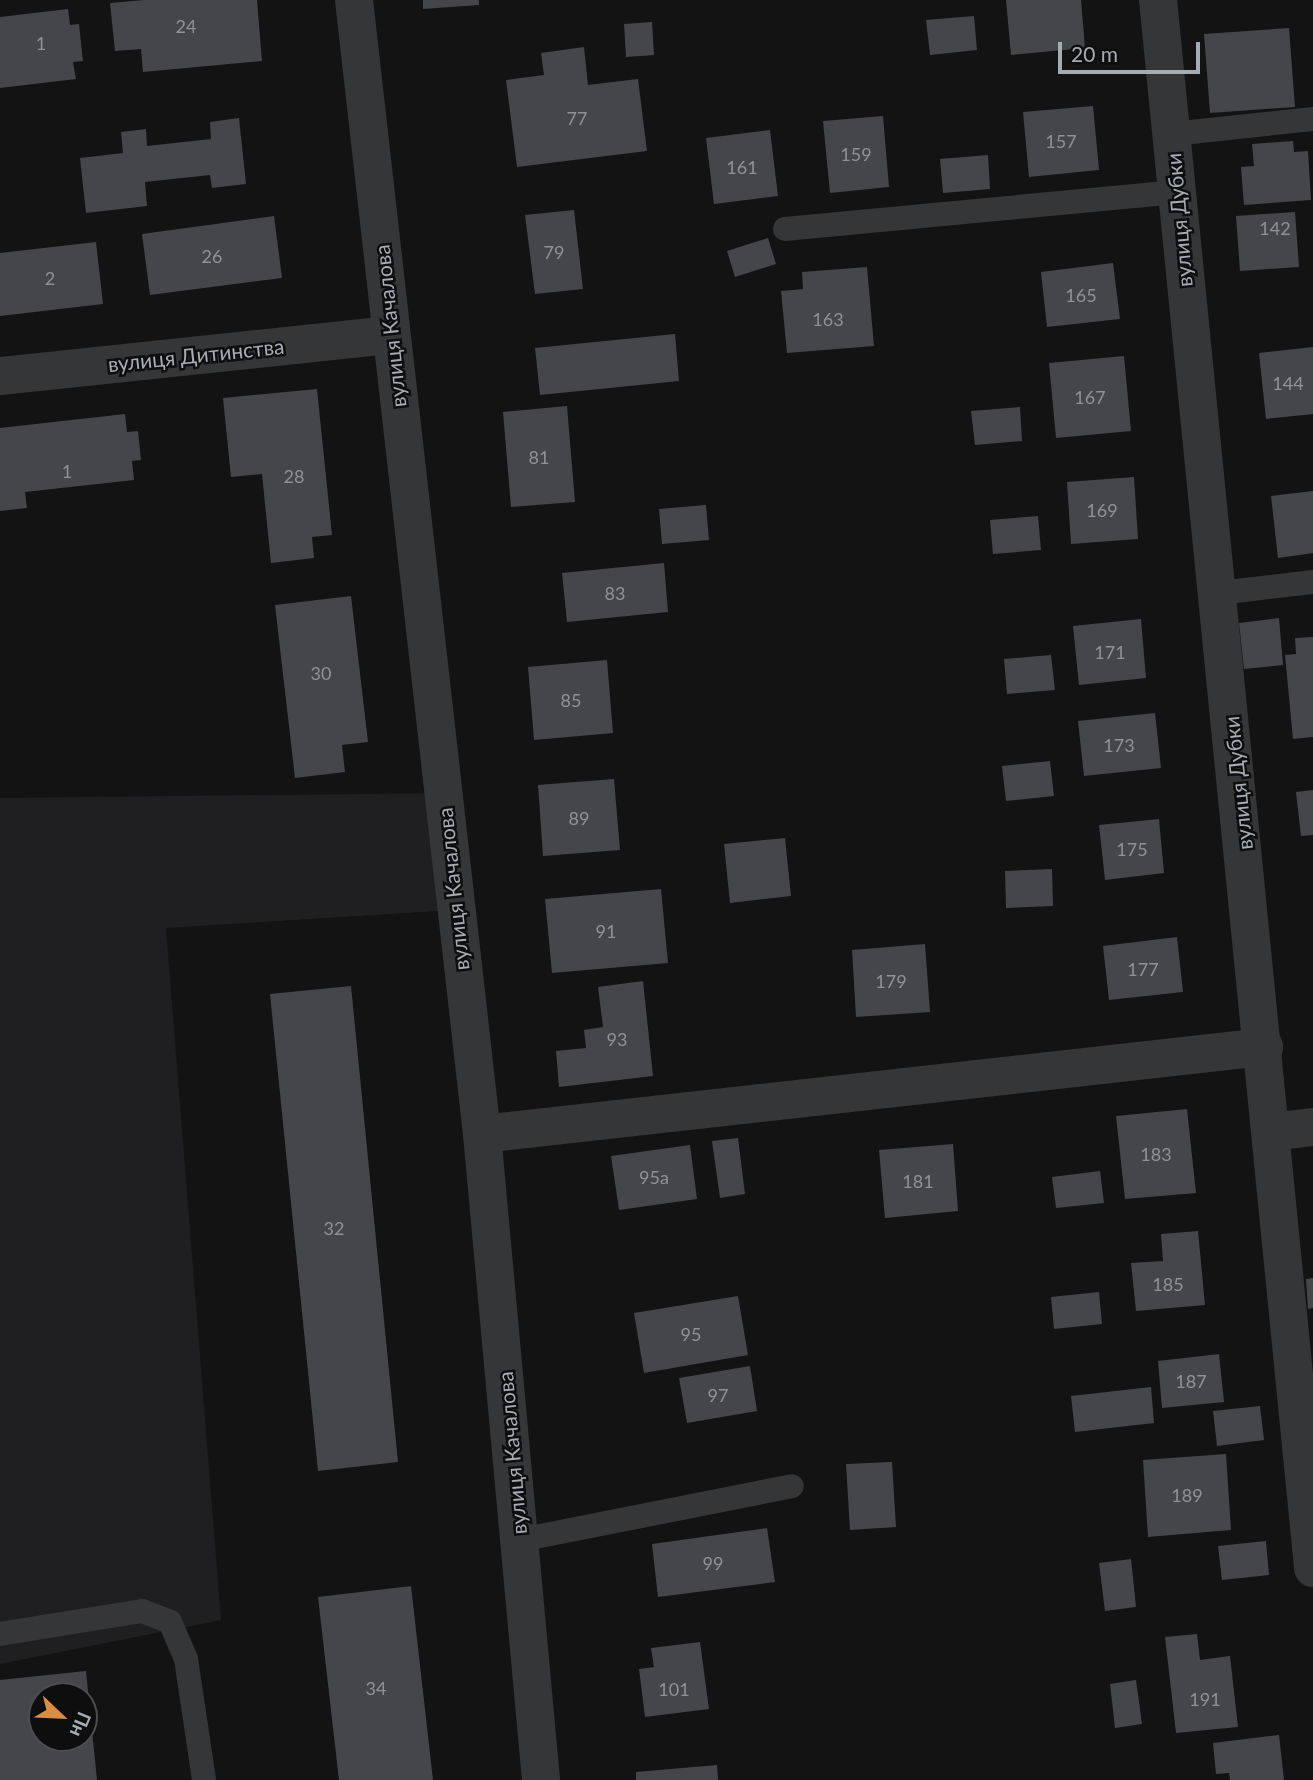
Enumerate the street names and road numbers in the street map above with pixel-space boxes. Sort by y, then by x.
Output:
street label: вулиця Дубки [1161,152,1197,288]
street label: вулиця Качалова [369,243,411,409]
street label: вулиця Дитинства [107,333,285,377]
street label: вулиця Дубки [1218,715,1258,851]
street label: вулиця Качалова [432,806,474,972]
street label: вулиця Качалова [492,1370,532,1536]

